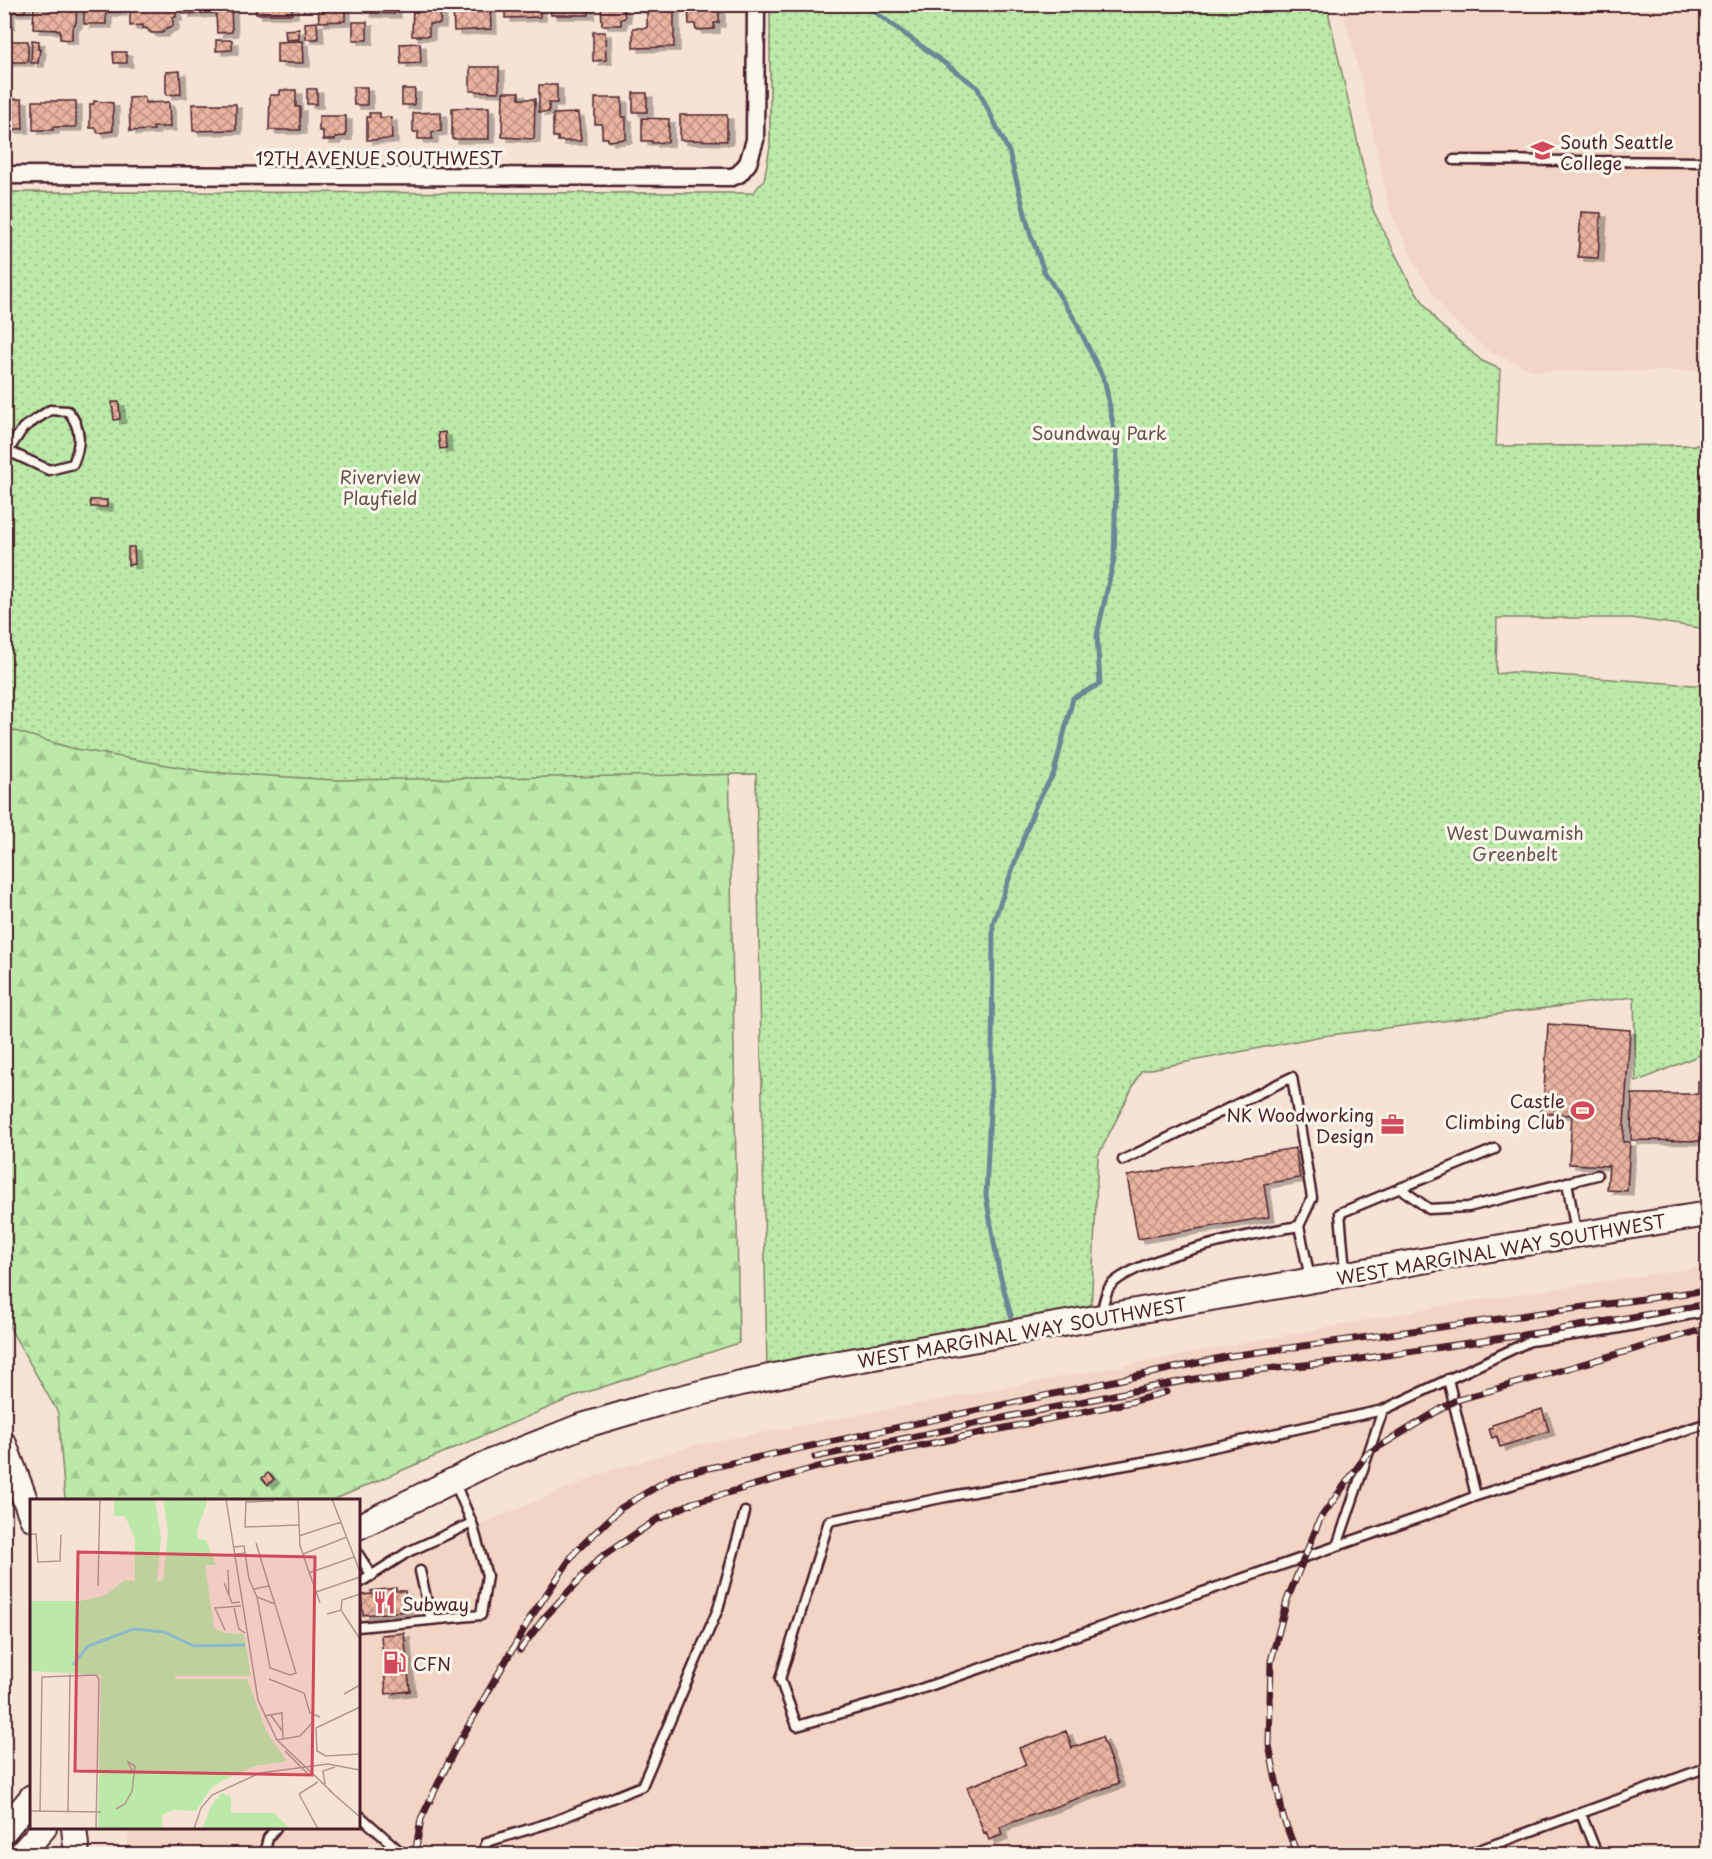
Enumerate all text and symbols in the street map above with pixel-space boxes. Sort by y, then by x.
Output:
place label: South Seattle College [1560,128,1674,176]
school or university icon: South Seattle College [1529,138,1555,164]
street label: 12TH AVENUE SOUTHWEST [255,144,503,171]
park label: Soundway Park [1031,419,1167,446]
park label: Riverview Playfield [339,463,421,511]
park label: West Duwamish Greenbelt [1446,819,1584,867]
place label: Castle Climbing Club [1445,1087,1565,1135]
sports icon: Castle Climbing Club [1570,1097,1596,1123]
place label: NK Woodworking Design [1227,1101,1374,1149]
office icon: NK Woodworking Design [1379,1111,1405,1137]
street label: WEST MARGINAL WAY SOUTHWEST [1334,1207,1668,1291]
street label: WEST MARGINAL WAY SOUTHWEST [855,1290,1189,1374]
inset map [30,1499,360,1829]
restaurant icon: Subway [371,1590,397,1616]
place label: Subway [402,1590,469,1617]
fuel station icon: CFN [382,1650,408,1676]
place label: CFN [413,1650,451,1677]

